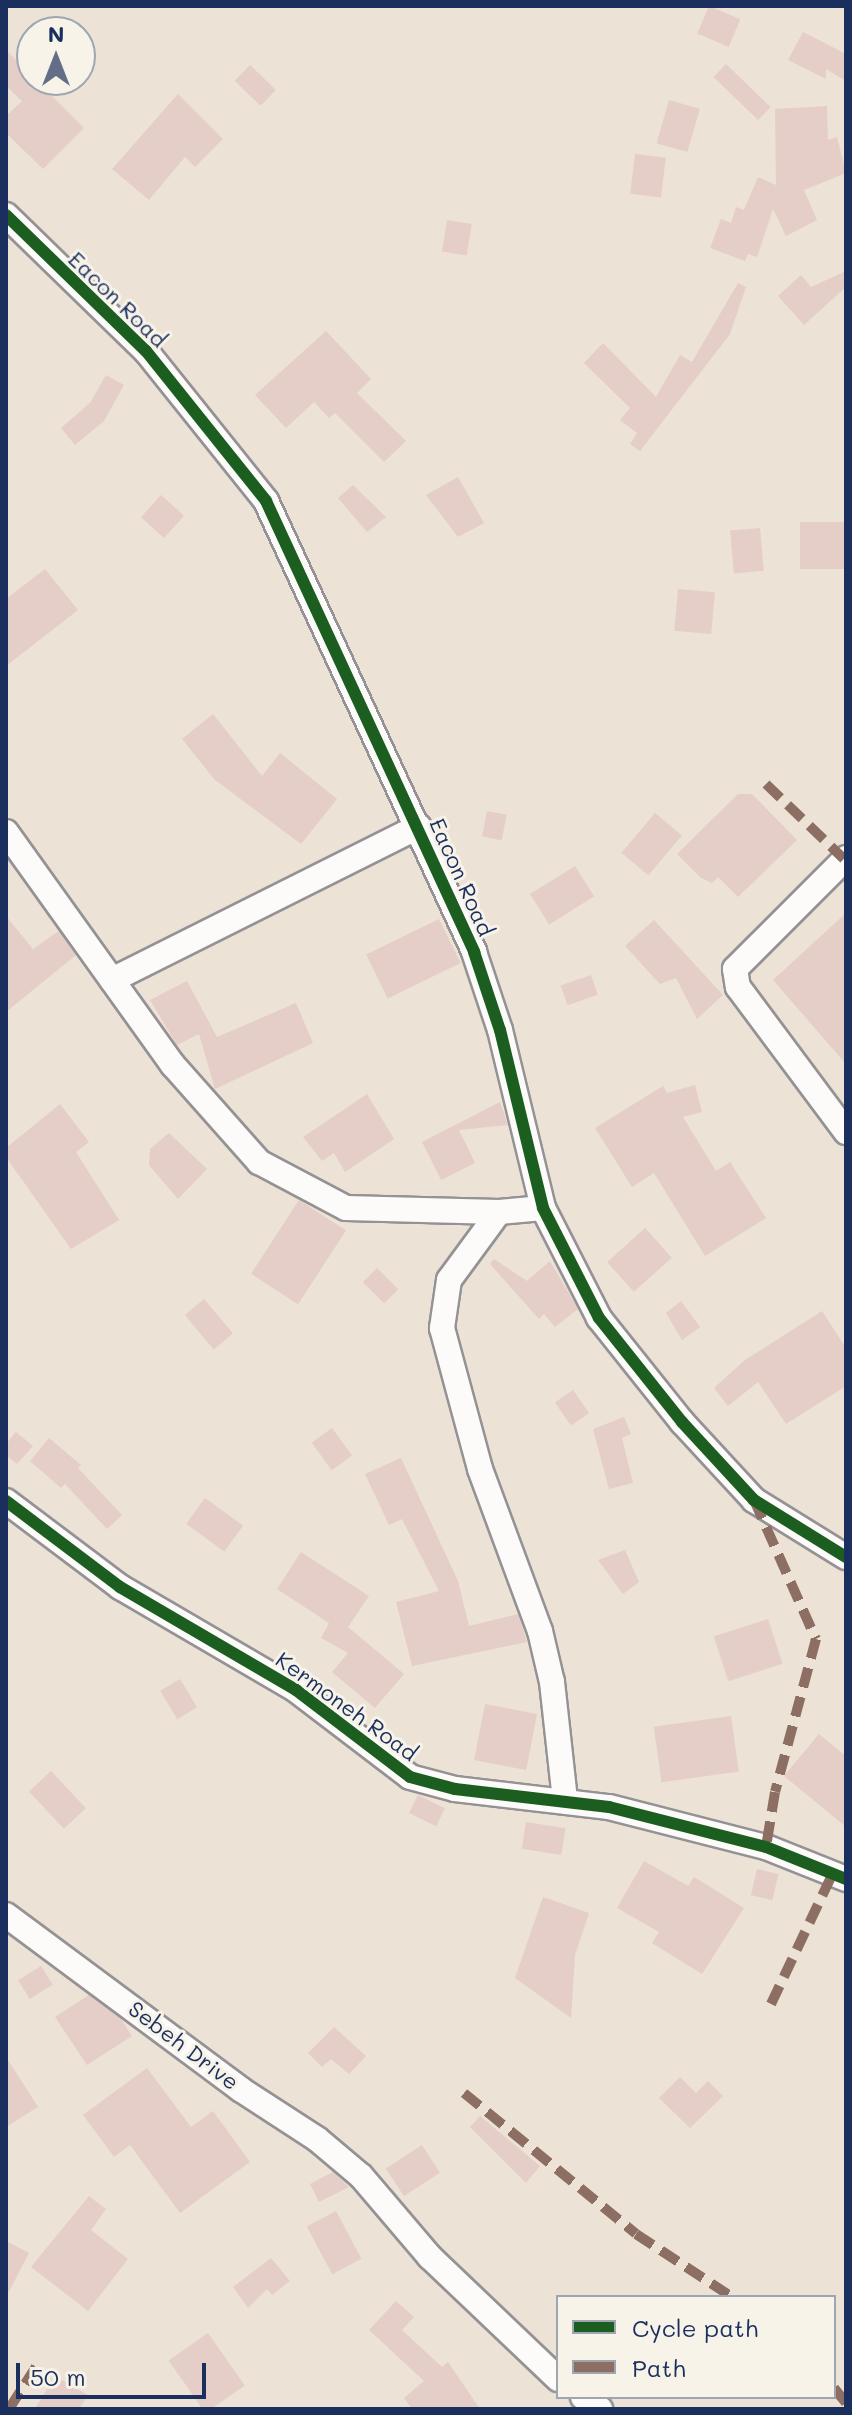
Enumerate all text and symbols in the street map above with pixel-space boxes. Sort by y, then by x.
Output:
north arrow [16,16,96,96]
text: N [48,19,64,48]
street label: Eacon Road [63,246,173,352]
street label: Eacon Road [424,814,500,940]
street label: Kermoneh Road [271,1646,423,1766]
street label: Sebeh Drive [124,1995,244,2095]
legend [556,2295,836,2399]
text: Cycle path [632,2312,758,2343]
scale bar [20,2347,210,2397]
text: Path [632,2352,686,2383]
text: 50 m [30,2361,86,2392]

